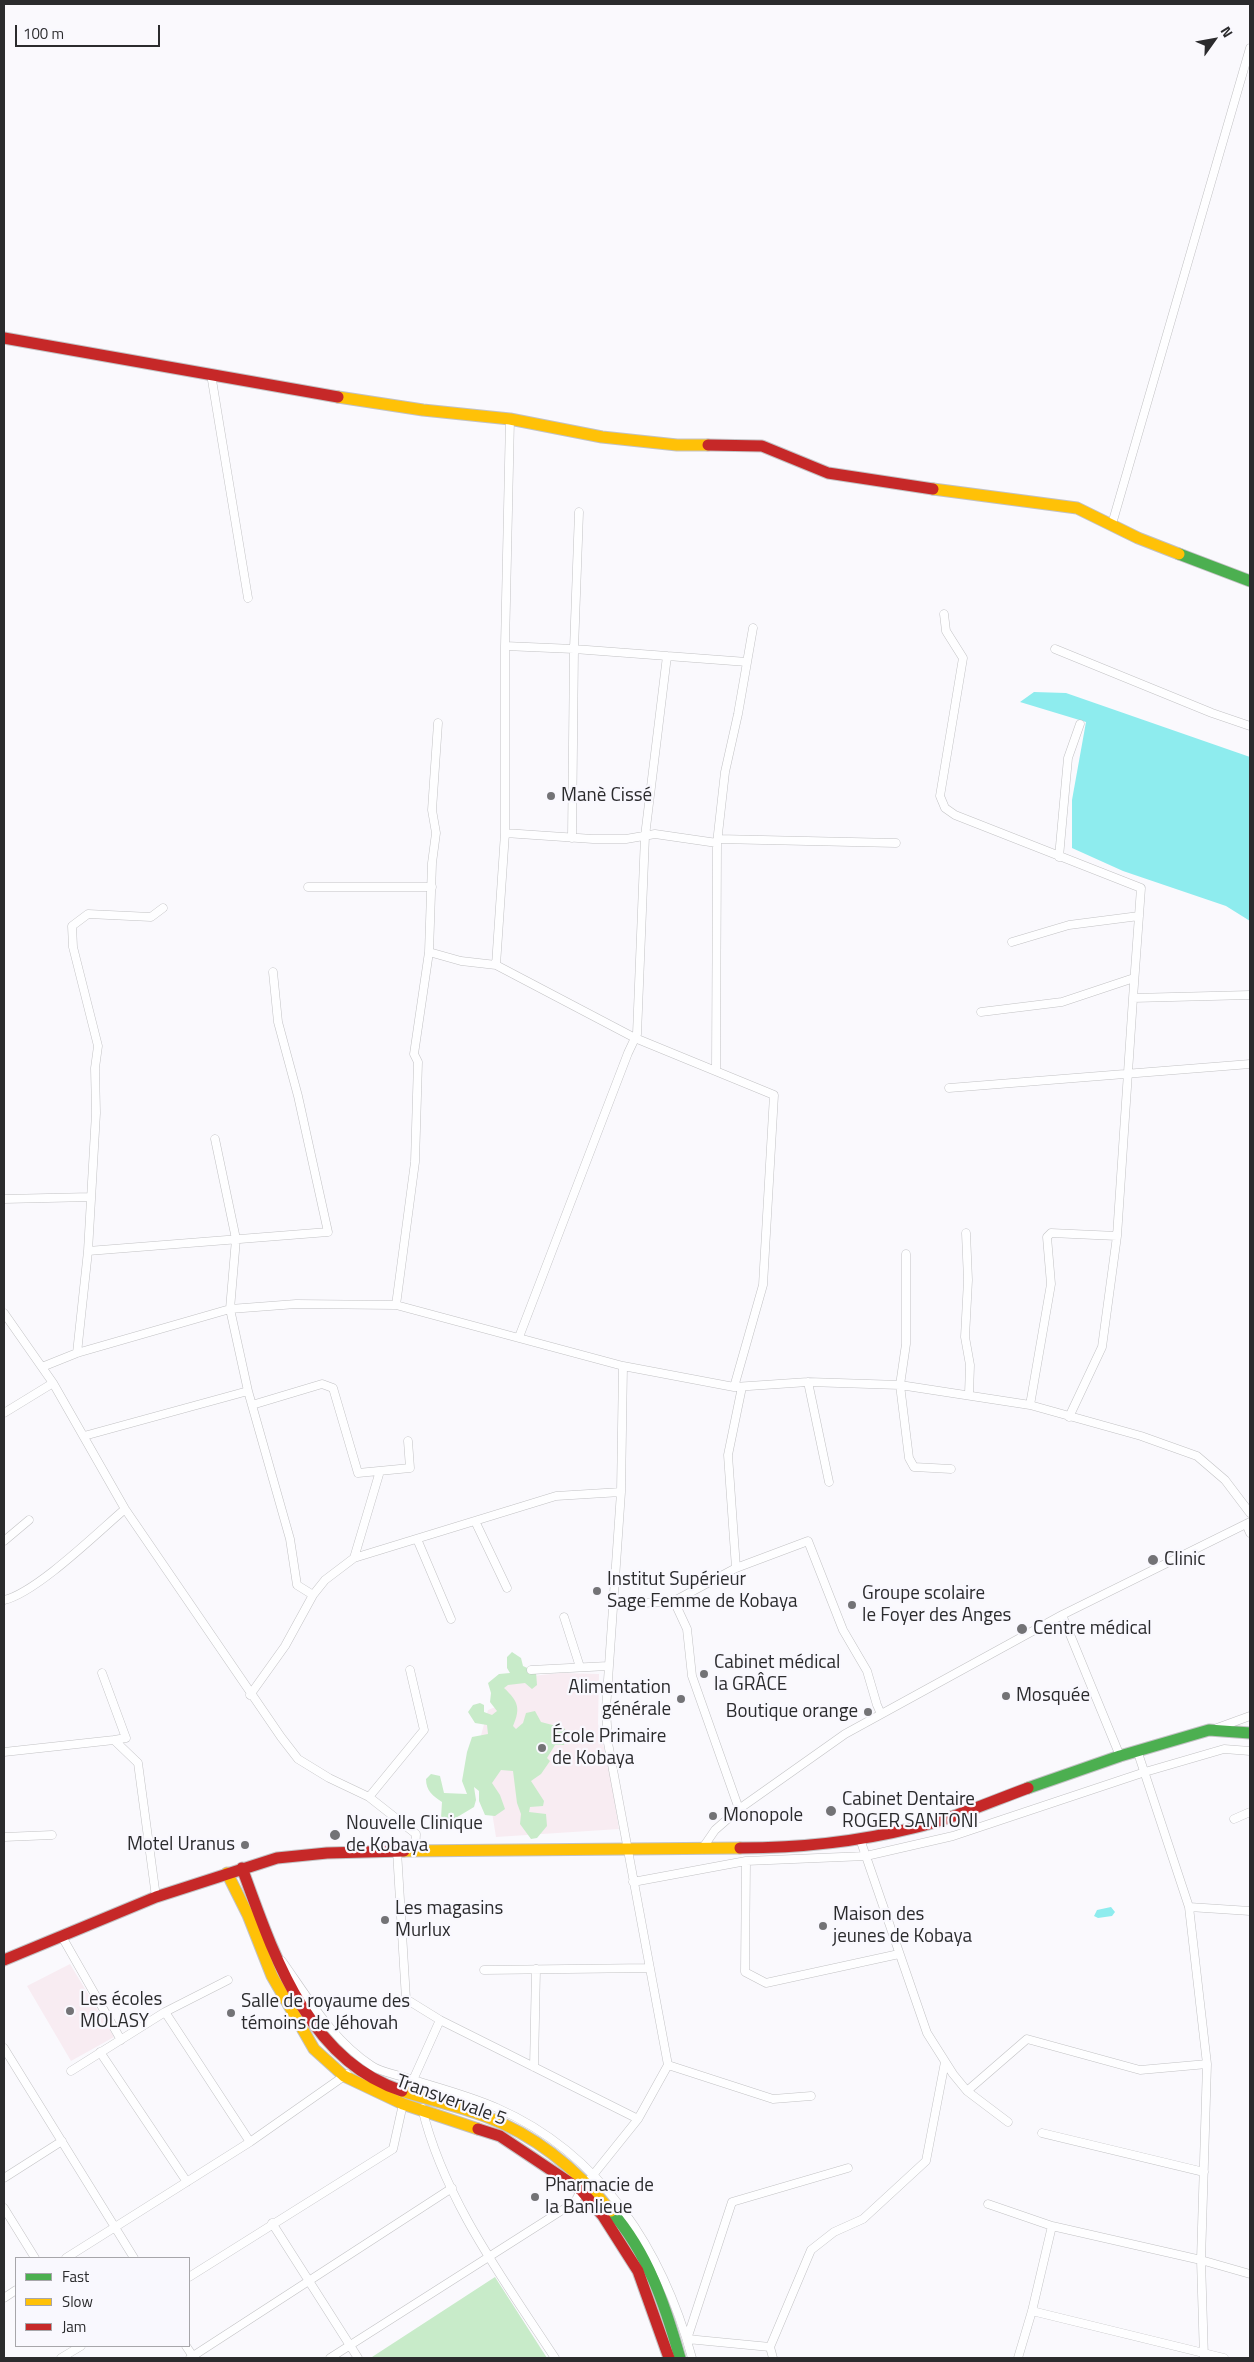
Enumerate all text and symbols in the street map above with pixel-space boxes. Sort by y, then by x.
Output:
scale bar [18,15,162,47]
north arrow [1189,15,1239,65]
text: 100 m [23,22,64,45]
text: N [1216,22,1239,41]
place label: Manè Cissé [561,785,652,807]
marker: Manè Cissé [545,790,557,802]
place label: Clinic [1164,1549,1206,1571]
marker: Clinic [1146,1553,1160,1567]
place label: Institut Supérieur Sage Femme de Kobaya [607,1569,797,1613]
place label: Groupe scolaire le Foyer des Anges [862,1583,1011,1627]
marker: Institut Supérieur Sage Femme de Kobaya [591,1585,603,1597]
marker: Groupe scolaire le Foyer des Anges [846,1599,858,1611]
place label: Centre médical [1033,1618,1152,1640]
marker: Centre médical [1015,1622,1029,1636]
place label: Cabinet médical la GRÂCE [714,1652,840,1696]
marker: Cabinet médical la GRÂCE [698,1668,710,1680]
place label: Alimentation générale [568,1677,671,1721]
place label: Mosquée [1016,1685,1090,1707]
marker: Mosquée [1000,1690,1012,1702]
marker: Alimentation générale [675,1693,687,1705]
place label: Boutique orange [726,1701,858,1723]
marker: Boutique orange [862,1706,874,1718]
place label: École Primaire de Kobaya [552,1726,666,1770]
marker: École Primaire de Kobaya [536,1742,548,1754]
place label: Cabinet Dentaire ROGER SANTONI [842,1789,978,1833]
marker: Cabinet Dentaire ROGER SANTONI [824,1804,838,1818]
place label: Monopole [723,1805,803,1827]
marker: Monopole [707,1810,719,1822]
place label: Nouvelle Clinique de Kobaya [346,1813,483,1857]
marker: Nouvelle Clinique de Kobaya [328,1828,342,1842]
place label: Motel Uranus [127,1834,235,1856]
marker: Motel Uranus [239,1839,251,1851]
place label: Les magasins Murlux [395,1898,503,1942]
place label: Maison des jeunes de Kobaya [833,1904,972,1948]
marker: Les magasins Murlux [379,1914,391,1926]
marker: Maison des jeunes de Kobaya [817,1920,829,1932]
place label: Les écoles MOLASY [80,1989,162,2033]
place label: Salle de royaume des témoins de Jéhovah [241,1991,410,2035]
marker: Les écoles MOLASY [64,2005,76,2017]
marker: Salle de royaume des témoins de Jéhovah [225,2007,237,2019]
street label: Transvervale 5 [393,2070,509,2132]
place label: Pharmacie de la Banlieue [545,2175,654,2219]
marker: Pharmacie de la Banlieue [529,2191,541,2203]
legend [15,2257,190,2347]
text: Fast [62,2265,89,2288]
text: Slow [62,2290,93,2313]
text: Jam [62,2315,86,2338]

